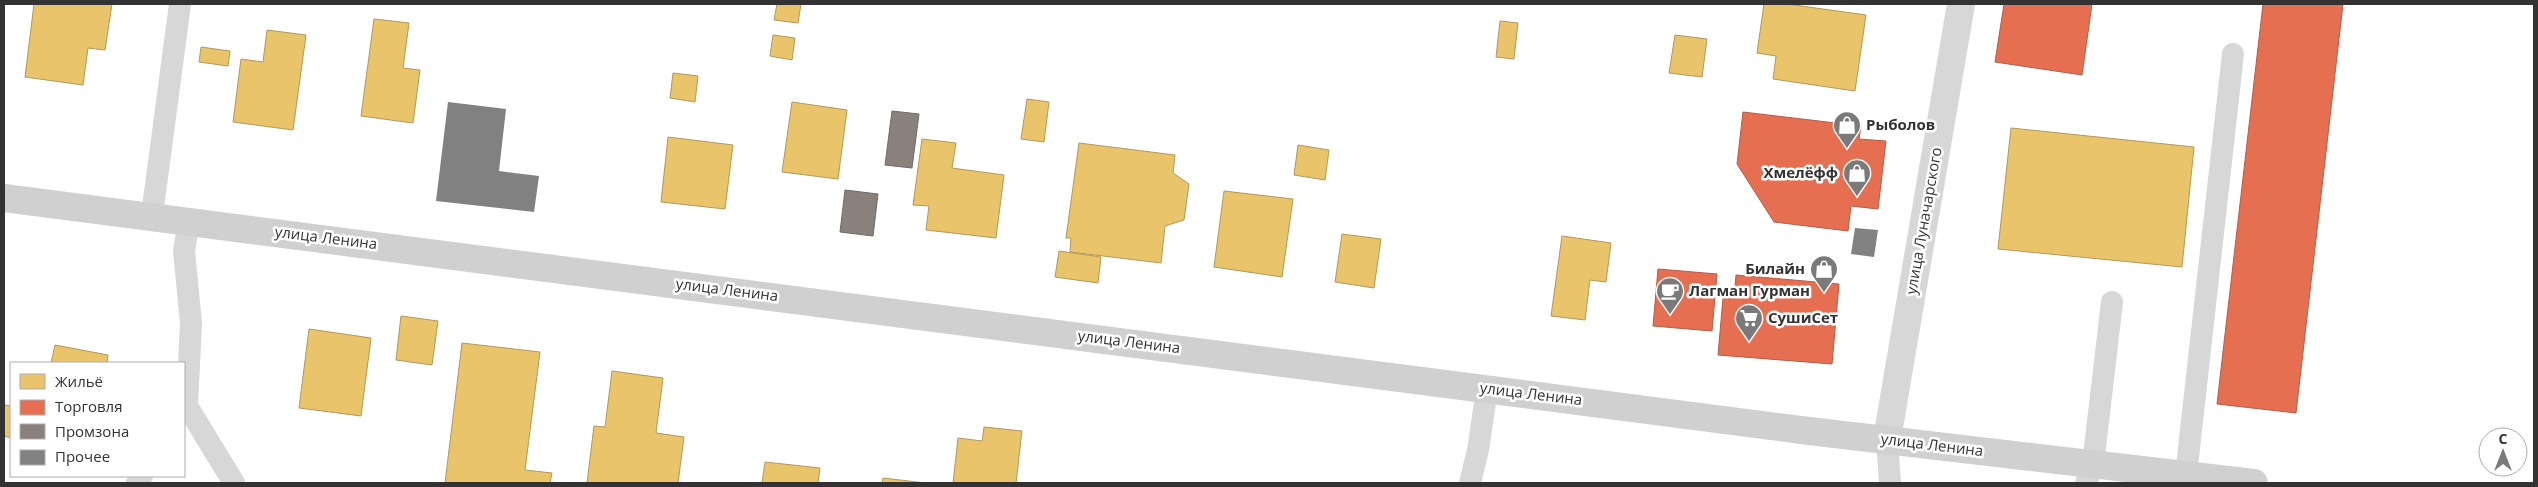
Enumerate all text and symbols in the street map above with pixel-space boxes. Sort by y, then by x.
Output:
shop icon: Рыболов [1832,110,1862,149]
place label: Рыболов [1866,114,1935,134]
street label: улица Луначарского [1900,146,1946,296]
shop icon: Хмелёфф [1842,158,1872,197]
place label: Хмелёфф [1764,162,1838,182]
street label: улица Ленина [274,221,379,253]
shop icon: Билайн [1809,254,1839,293]
place label: Билайн [1745,258,1805,278]
street label: улица Ленина [675,273,780,305]
cafe icon: Лагман Гурман [1655,276,1685,315]
place label: Лагман Гурман [1689,280,1810,300]
supermarket icon: СушиСет [1734,303,1764,342]
place label: СушиСет [1768,307,1838,327]
street label: улица Ленина [1077,325,1182,357]
legend [10,362,185,477]
text: Жильё [55,371,103,391]
street label: улица Ленина [1479,377,1584,409]
text: Торговля [55,396,122,416]
text: Промзона [55,421,129,441]
north arrow [2478,427,2528,477]
street label: улица Ленина [1880,428,1985,460]
text: С [2499,429,2508,448]
text: Прочее [55,446,110,466]

